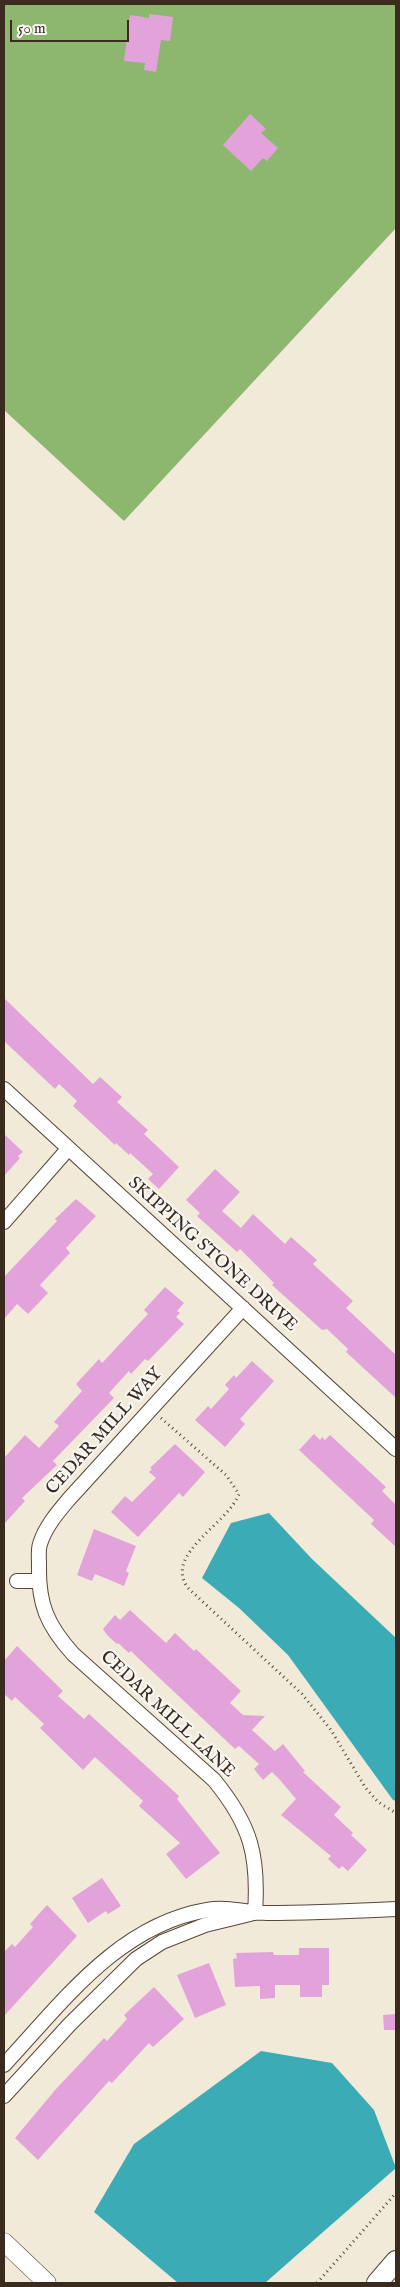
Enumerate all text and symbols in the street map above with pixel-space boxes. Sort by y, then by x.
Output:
scale bar [12,10,131,42]
text: 50 m [18,19,46,38]
street label: SKIPPING STONE DRIVE [123,1173,301,1337]
street label: CEDAR MILL WAY [42,1364,168,1500]
street label: CEDAR MILL LANE [95,1647,239,1783]

